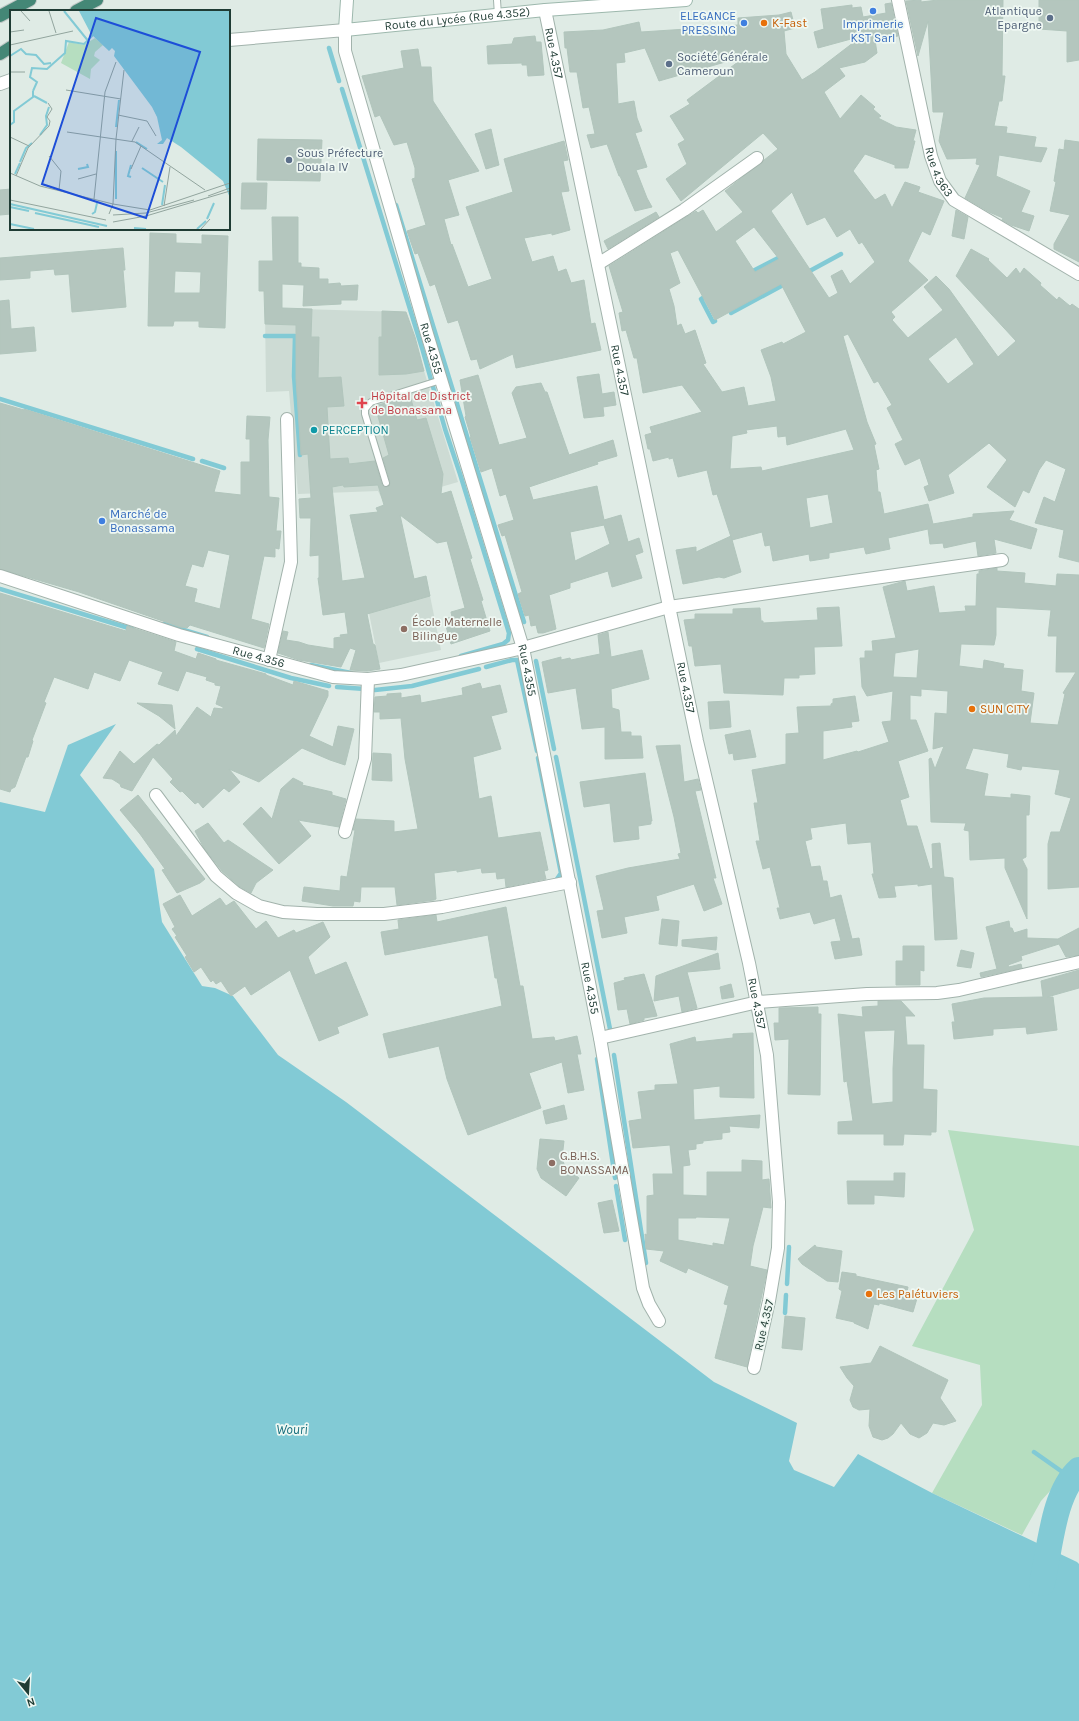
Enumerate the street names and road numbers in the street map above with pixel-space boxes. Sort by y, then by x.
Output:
street label: Route du Lycée (Rue 4.352) [384,5,531,33]
street label: Rue 4.357 [542,26,566,80]
street label: Rue 4.363 [922,146,956,199]
street label: Rue 4.355 [417,321,446,376]
street label: Rue 4.357 [608,343,632,398]
street label: Rue 4.355 [515,642,539,698]
street label: Rue 4.356 [231,643,286,671]
street label: Rue 4.357 [674,661,698,715]
street label: Rue 4.355 [578,961,602,1016]
street label: Rue 4.357 [745,977,769,1031]
street label: Rue 4.357 [751,1298,777,1352]

